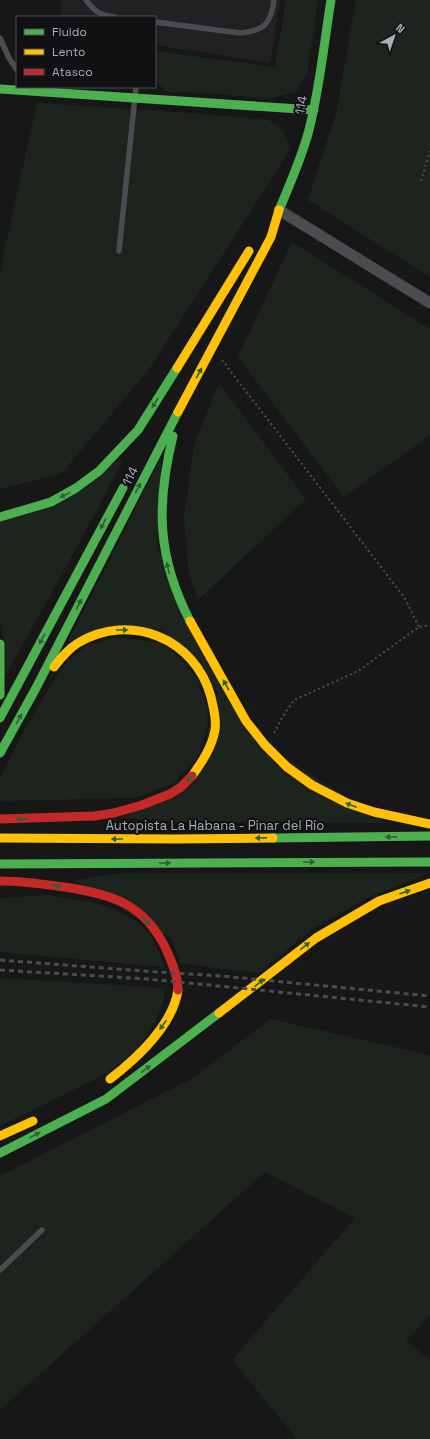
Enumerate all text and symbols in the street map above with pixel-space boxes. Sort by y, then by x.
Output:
legend [16,16,156,88]
north arrow [374,16,414,56]
text: N [393,21,408,36]
text: Fluido [52,24,87,40]
text: Lento [52,44,86,60]
text: Atasco [52,64,93,80]
street label: 114 [291,94,311,116]
one-way arrow [196,367,202,379]
one-way arrow [151,397,158,409]
street label: 114 [118,464,142,488]
one-way arrow [135,482,141,494]
one-way arrow [60,492,71,498]
one-way arrow [100,519,107,530]
one-way arrow [165,562,171,575]
one-way arrow [76,598,82,609]
one-way arrow [116,627,129,633]
one-way arrow [39,633,45,645]
one-way arrow [222,679,229,691]
one-way arrow [15,713,22,725]
one-way arrow [186,772,195,783]
one-way arrow [345,802,357,808]
one-way arrow [16,815,28,822]
street label: Autopista La Habana - Pinar del Río [106,817,324,834]
one-way arrow [384,834,397,840]
one-way arrow [254,835,267,841]
one-way arrow [110,836,123,842]
one-way arrow [303,859,315,866]
one-way arrow [159,860,172,866]
one-way arrow [50,883,62,889]
one-way arrow [399,889,411,895]
one-way arrow [141,916,151,926]
one-way arrow [299,942,310,951]
one-way arrow [253,978,264,987]
one-way arrow [159,1020,167,1031]
one-way arrow [141,1065,151,1073]
one-way arrow [29,1132,41,1138]

